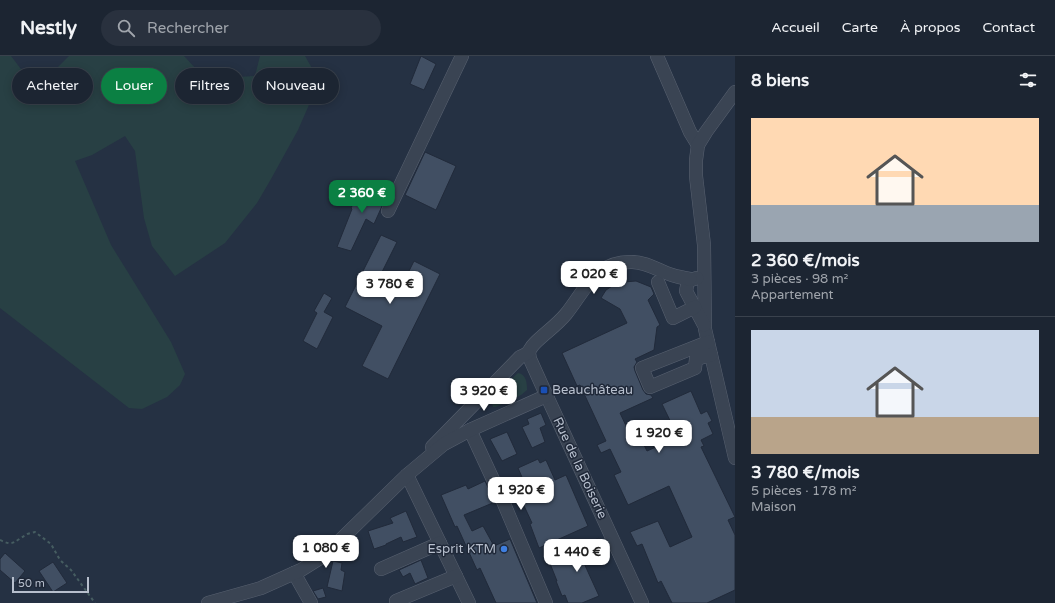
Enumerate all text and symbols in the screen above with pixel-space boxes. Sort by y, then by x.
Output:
search box [101,10,381,46]
text: Nestly [20,17,77,39]
icon: search [115,17,137,39]
text: Rechercher [147,19,229,37]
text: Accueil [771,19,820,36]
text: Carte [842,19,878,36]
text: À propos [900,19,961,36]
text: Contact [983,19,1035,36]
chip: Acheter [12,68,93,104]
chip: Louer [101,68,167,104]
chip: Filtres [175,68,244,104]
chip: Nouveau [252,68,339,104]
icon: filters [1017,69,1039,91]
text: 8 biens [751,70,809,91]
icon: home [859,144,931,216]
pin: 2 360 € [325,180,399,214]
text: 2 360 € [338,185,386,201]
text: 2 360 €/mois [751,250,860,271]
pin: 2 020 € [557,261,631,295]
text: 2 020 € [570,266,618,282]
pin: 3 780 € [353,271,427,305]
text: 3 pièces · 98 m² [751,271,848,287]
text: 3 780 € [366,276,414,292]
text: Appartement [751,287,834,303]
icon: home [859,356,931,428]
pin: 3 920 € [447,378,521,412]
place label: Beauchâteau [552,382,633,398]
text: 3 920 € [460,383,508,399]
marker: Beauchâteau [539,385,549,395]
street label: Rue de la Boiserie [549,415,611,521]
pin: 1 920 € [622,420,696,454]
text: 1 920 € [635,425,683,441]
text: 3 780 €/mois [751,462,860,483]
pin: 1 920 € [484,477,558,511]
text: 1 920 € [497,482,545,498]
text: 5 pièces · 178 m² [751,483,857,499]
text: Maison [751,499,796,515]
pin: 1 080 € [289,535,363,569]
pin: 1 440 € [540,539,614,573]
text: 1 080 € [302,540,350,556]
place label: Esprit KTM [428,541,496,557]
marker: Esprit KTM [499,544,509,554]
text: 1 440 € [553,544,601,560]
scale bar [12,575,89,594]
text: 50 m [18,577,45,590]

